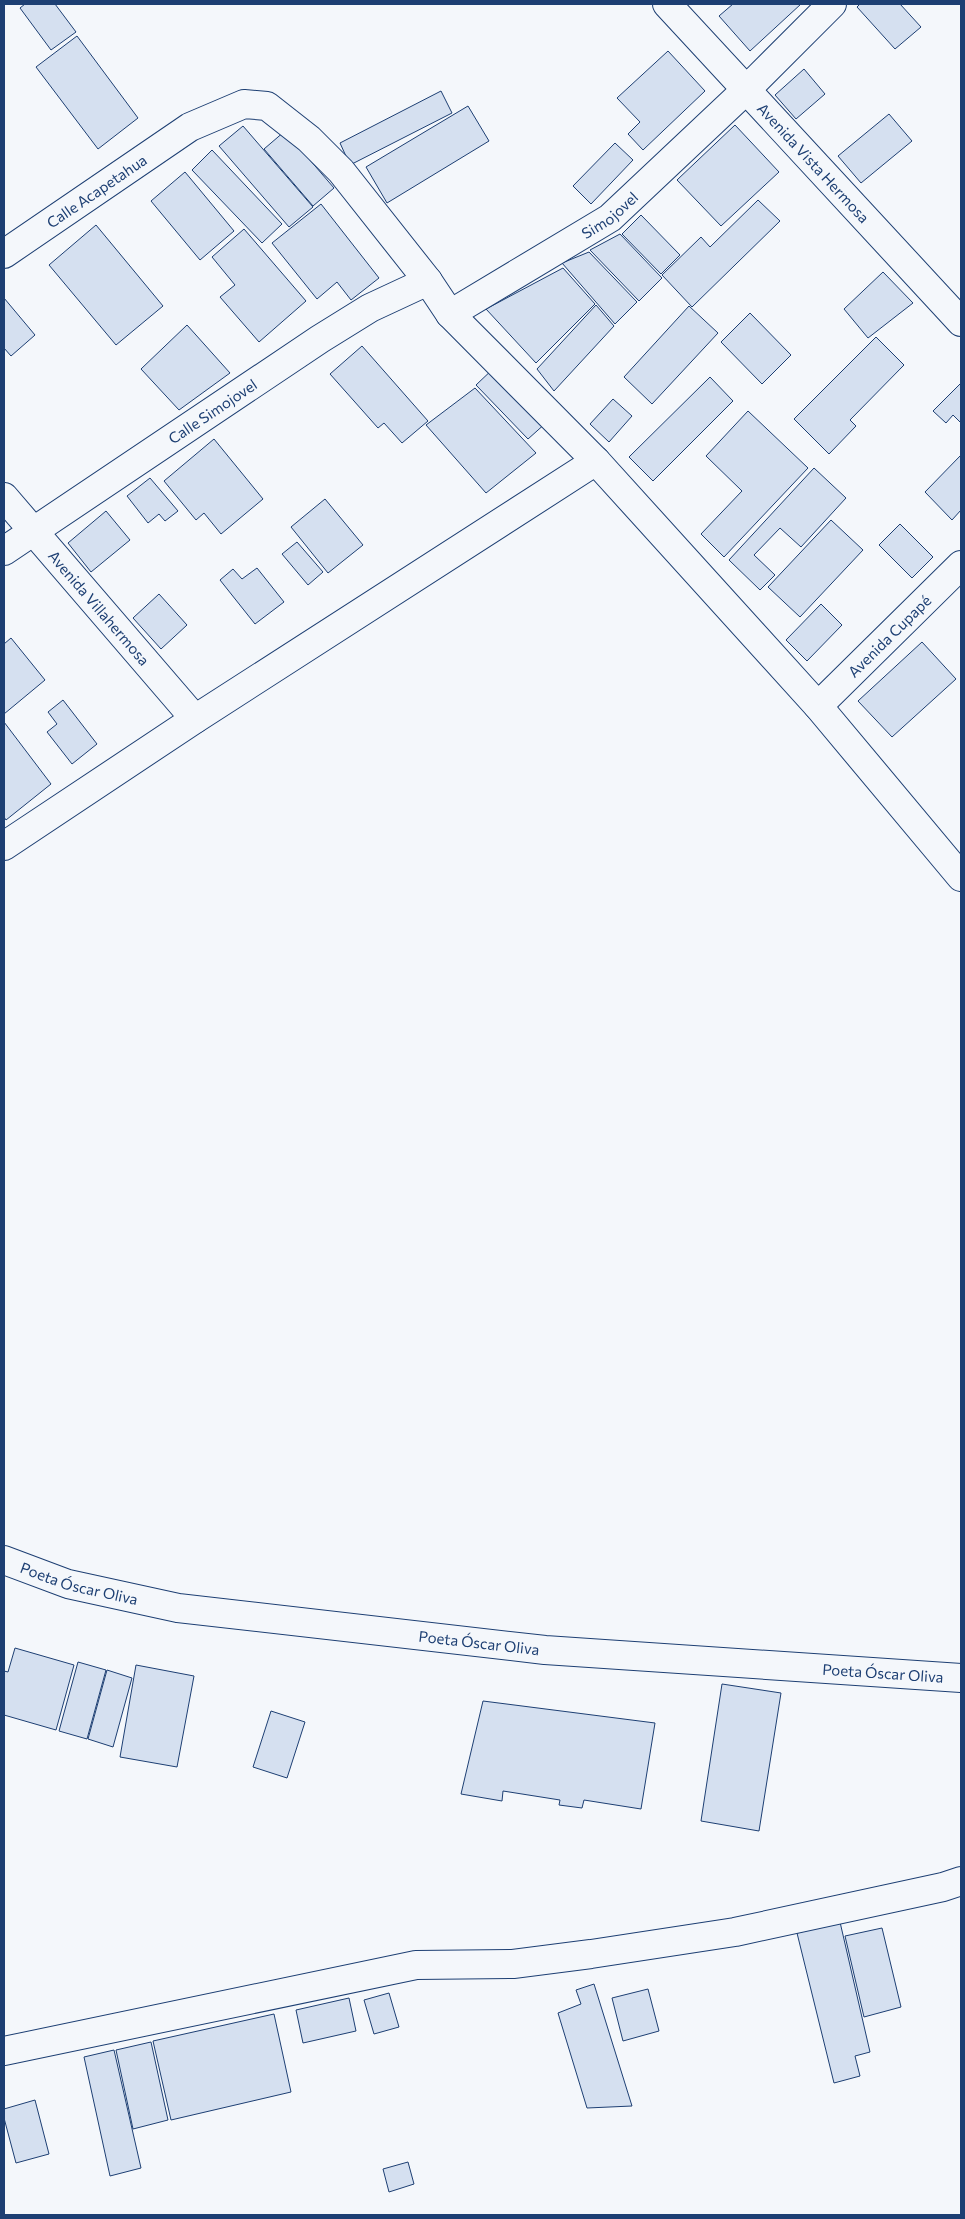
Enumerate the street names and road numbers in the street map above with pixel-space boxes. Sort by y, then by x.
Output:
street label: Avenida Vista Hermosa [754,99,873,226]
street label: Calle Acapetahua [43,150,150,231]
street label: Simojovel [578,188,641,242]
street label: Calle Simojovel [165,375,260,447]
street label: Avenida Villahermosa [45,547,154,669]
street label: Avenida Cupapé [844,591,934,681]
street label: Poeta Óscar Oliva [18,1558,140,1608]
street label: Poeta Óscar Oliva [418,1627,540,1658]
street label: Poeta Óscar Oliva [822,1660,944,1686]

